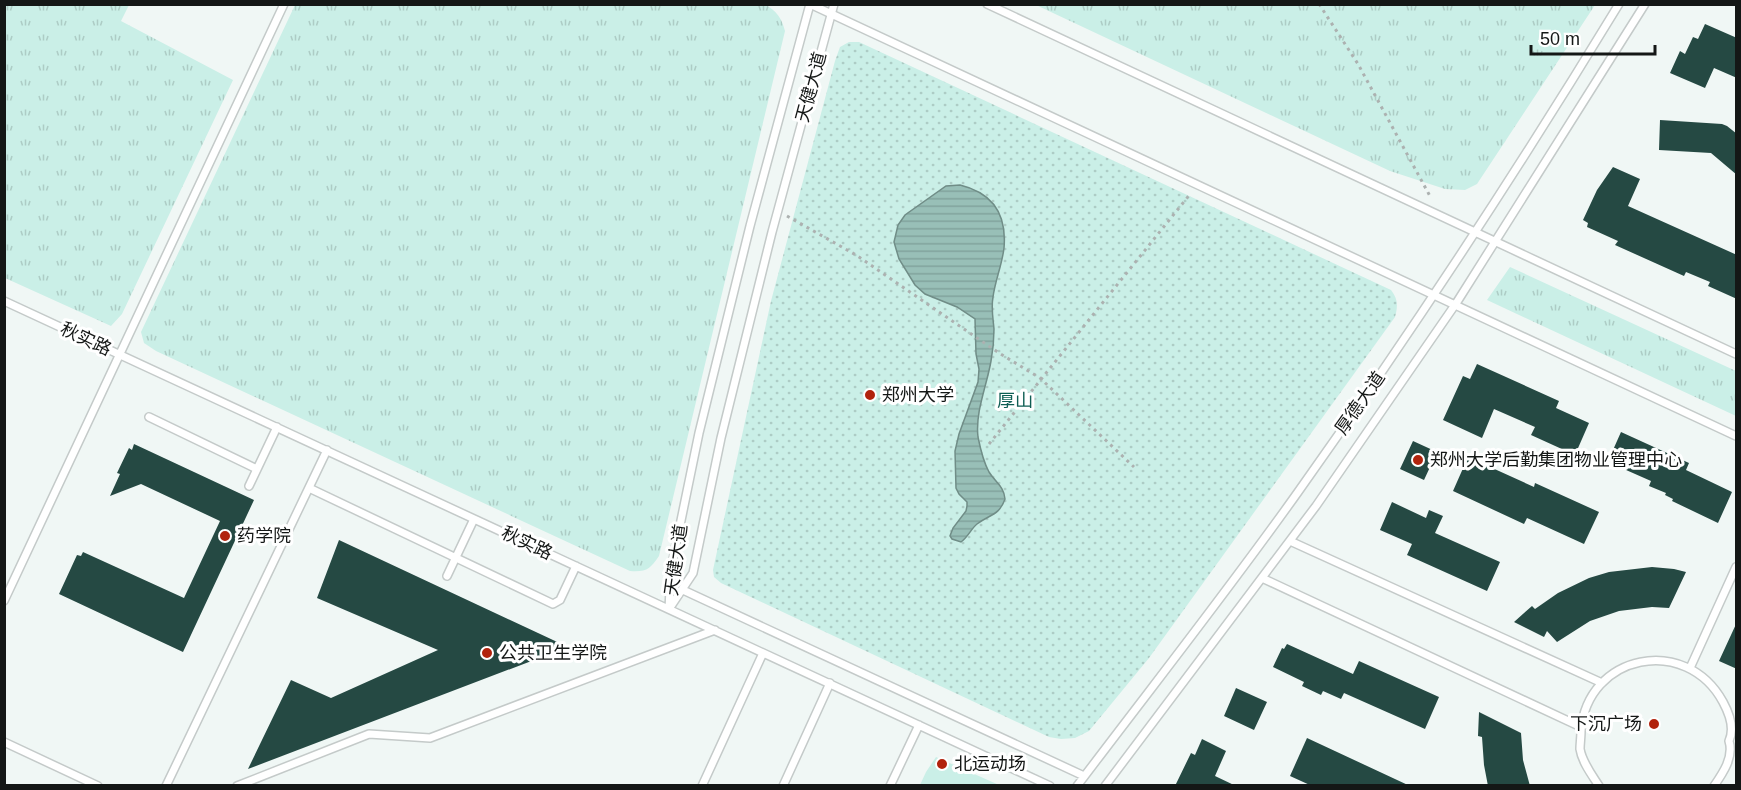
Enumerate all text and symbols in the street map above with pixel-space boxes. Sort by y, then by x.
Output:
scale bar [1531,18,1656,56]
text: 50 m [1540,29,1580,49]
street label: 天健大道 [792,50,830,124]
street label: 秋实路 [57,319,115,359]
street label: 厚德大道 [1331,368,1389,438]
place label: 郑州大学 [882,385,954,405]
marker: 郑州大学 [863,388,877,402]
park label: 厚山 [997,391,1033,411]
place label: 郑州大学后勤集团物业管理中心 [1430,450,1682,470]
marker: 郑州大学后勤集团物业管理中心 [1411,453,1425,467]
street label: 秋实路 [498,523,556,563]
street label: 天健大道 [661,523,691,597]
place label: 药学院 [237,526,291,546]
marker: 药学院 [218,529,232,543]
place label: 公共卫生学院 [499,643,607,663]
marker: 公共卫生学院 [480,646,494,660]
place label: 下沉广场 [1570,714,1642,734]
marker: 下沉广场 [1647,717,1661,731]
place label: 北运动场 [954,754,1026,774]
marker: 北运动场 [935,757,949,771]

